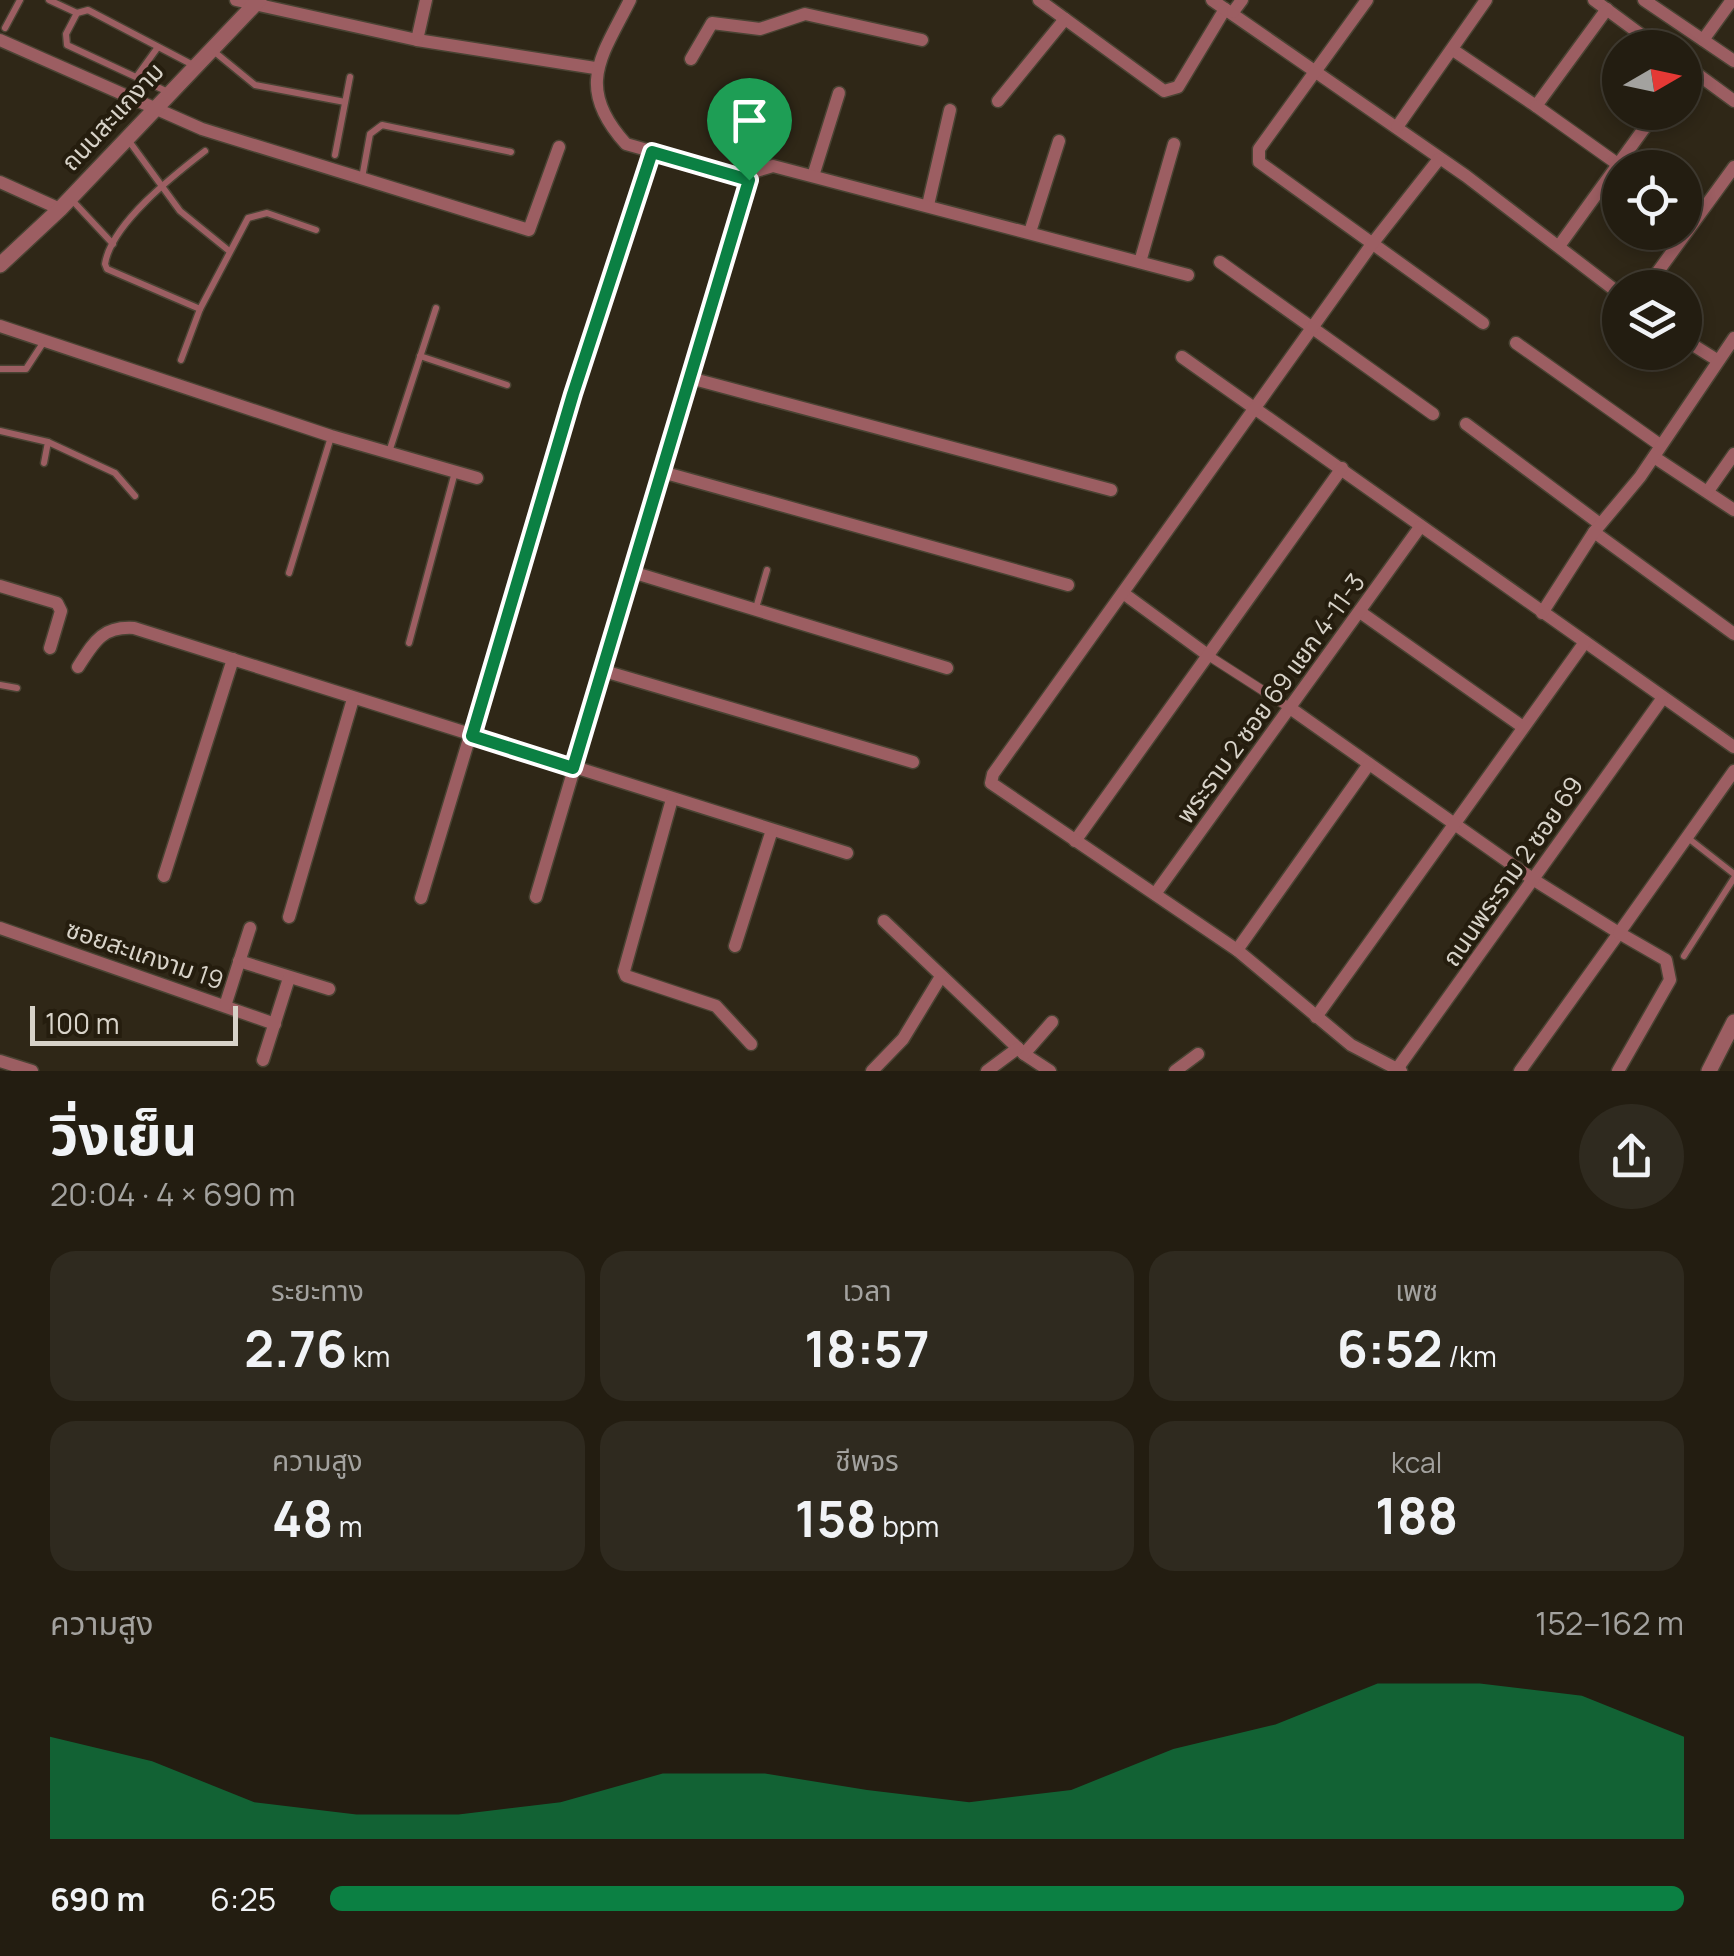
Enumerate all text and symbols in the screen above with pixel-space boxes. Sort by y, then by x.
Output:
north arrow [1602,30,1702,130]
map controls [1602,30,1702,370]
street label: ถนนสะแกงาม [53,54,171,178]
pin [707,78,792,181]
icon: arrive [722,93,777,148]
button: locate [1602,150,1702,250]
button: layers [1602,270,1702,370]
street label: พระราม 2 ซอย 69 แยก 4-11-3 [1167,566,1373,830]
street label: ถนนพระราม 2 ซอย 69 [1433,769,1591,973]
street label: ซอยสะแกงาม 19 [62,911,228,997]
scale bar [30,1001,238,1046]
text: 100 m [45,1004,119,1042]
text: วิ่งเย็น [50,1096,197,1172]
button: share [1579,1104,1684,1209]
text: 20:04 · 4 × 690 m [50,1172,295,1216]
text: ระยะทาง [271,1271,364,1309]
text: เวลา [842,1271,892,1309]
text: เพซ [1395,1271,1438,1309]
text: 2.76 [244,1314,347,1382]
text: 18:57 [804,1314,930,1382]
text: 6:52 [1337,1314,1443,1382]
text: km [347,1337,390,1375]
text: /km [1443,1337,1497,1375]
text: ความสูง [272,1441,363,1479]
text: ชีพจร [835,1441,899,1479]
text: kcal [1391,1443,1442,1481]
text: 188 [1375,1481,1458,1549]
text: 48 [272,1484,333,1552]
text: 158 [795,1484,877,1552]
text: m [333,1507,363,1545]
text: bpm [877,1507,939,1545]
text: ความสูง [50,1601,154,1645]
text: 152–162 m [1535,1601,1684,1645]
text: 690 m [50,1877,145,1921]
text: 6:25 [210,1877,276,1921]

